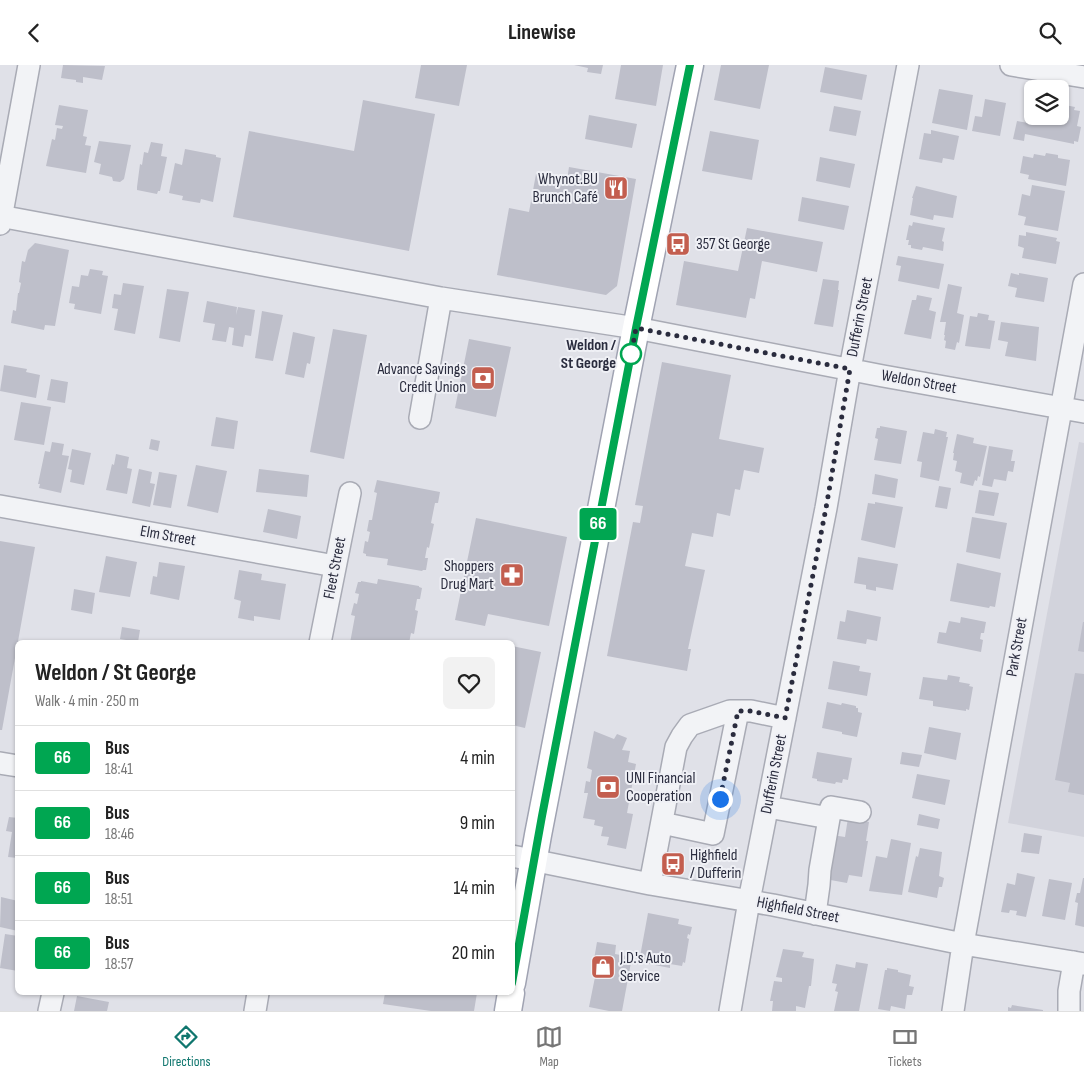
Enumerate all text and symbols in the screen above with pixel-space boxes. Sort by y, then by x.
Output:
icon: back [20,19,48,47]
text: Linewise [508,19,576,46]
icon: search [1036,19,1064,47]
map controls [1024,80,1069,125]
button: layers [1024,80,1069,125]
place label: Whynot.BU Brunch Café [533,170,598,207]
restaurant icon: Whynot.BU Brunch Café [603,175,629,201]
bus stop icon: 357 St George [665,231,691,257]
place label: 357 St George [696,235,770,254]
street label: Dufferin Street [843,276,877,358]
place label: Weldon / St George [561,336,617,373]
marker: Weldon / St George [620,343,642,365]
place label: Advance Savings Credit Union [376,360,466,397]
bank icon: Advance Savings Credit Union [470,365,496,391]
street label: Weldon Street [880,366,958,398]
line badge: 66 [576,508,620,540]
text: 66 [590,513,606,534]
street label: Elm Street [139,522,197,550]
street label: Fleet Street [320,535,350,601]
place label: Shoppers Drug Mart [441,557,494,594]
pharmacy icon: Shoppers Drug Mart [499,562,525,588]
street label: Park Street [1002,616,1032,678]
button: heart [443,657,495,709]
text: Weldon / St George [35,658,196,687]
text: Walk · 4 min · 250 m [35,692,139,711]
street label: Dufferin Street [757,733,791,815]
text: Bus [105,737,130,760]
text: 66 [54,747,71,768]
text: 4 min [460,747,495,770]
text: 18:41 [105,760,133,779]
place label: UNI Financial Cooperation [626,769,696,806]
bank icon: UNI Financial Cooperation [595,774,621,800]
your location [708,787,733,812]
text: Bus [105,802,130,825]
text: 66 [54,812,71,833]
text: 9 min [460,812,495,835]
text: 18:46 [105,825,134,844]
place label: Highfield / Dufferin [690,846,741,883]
bus stop icon: Highfield / Dufferin [660,851,686,877]
text: Bus [105,867,130,890]
text: 66 [54,877,71,898]
text: 14 min [454,877,495,900]
text: 18:51 [105,890,133,909]
street label: Highfield Street [755,893,841,927]
text: Bus [105,932,130,955]
text: 66 [54,942,71,963]
text: 20 min [452,942,495,965]
place label: J.D.'s Auto Service [619,949,671,986]
shop icon: J.D.'s Auto Service [590,954,616,980]
text: 18:57 [105,955,133,974]
tab: Directions [162,1023,210,1070]
tab: Map [535,1023,563,1070]
tab: Tickets [888,1023,922,1070]

